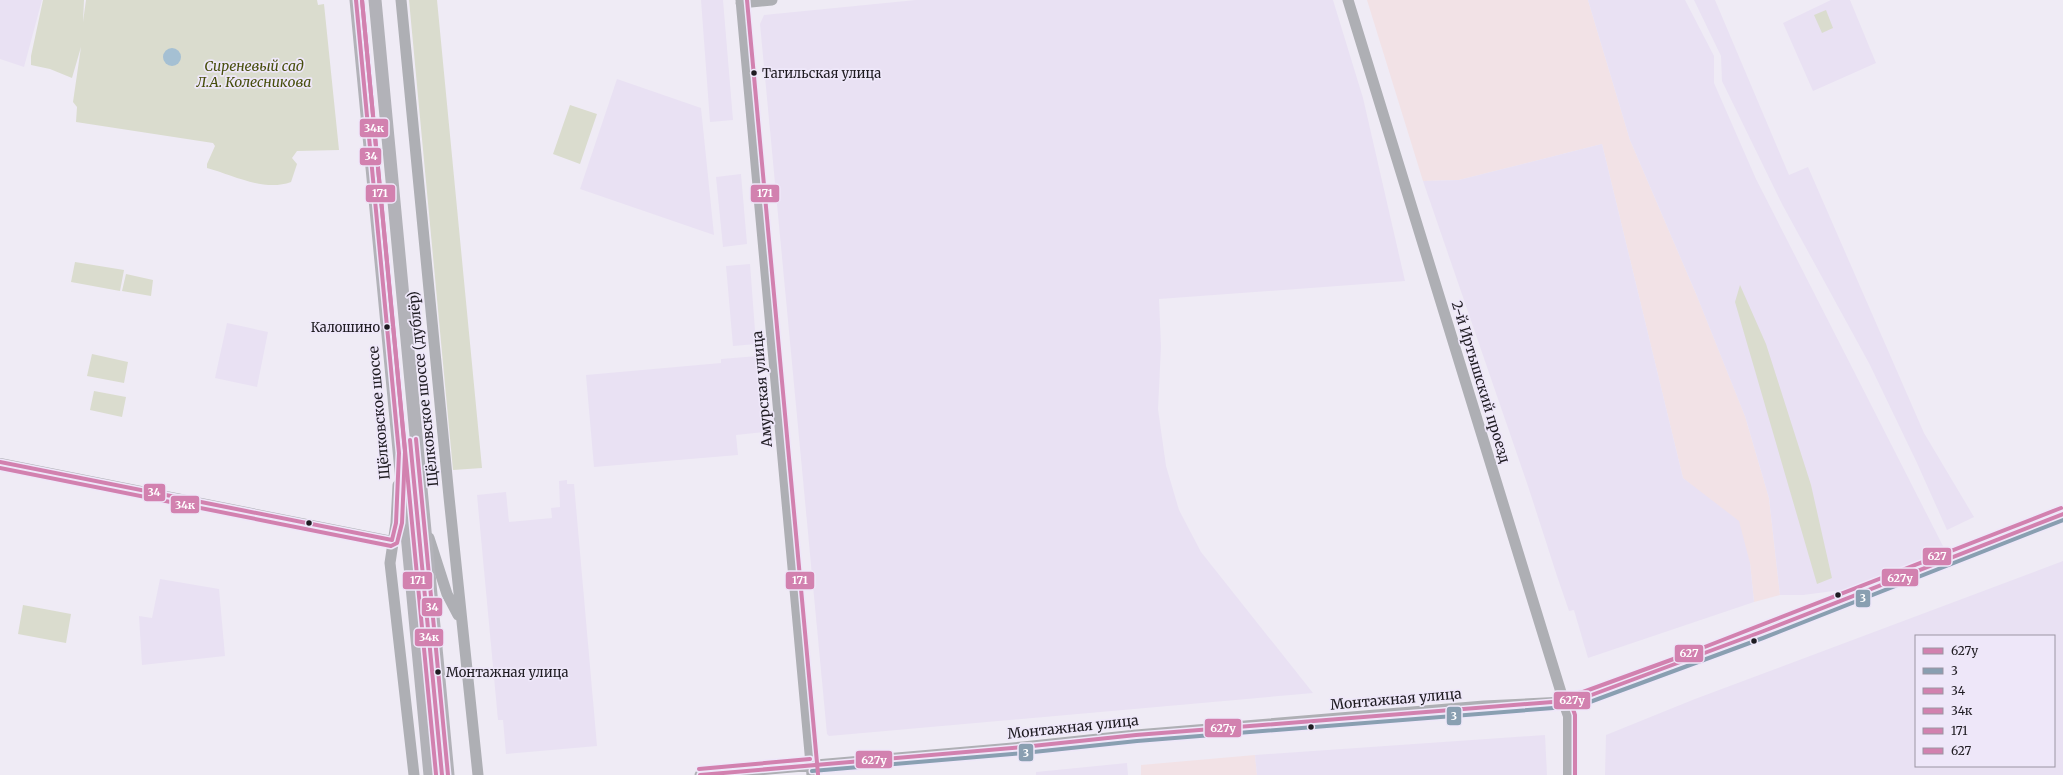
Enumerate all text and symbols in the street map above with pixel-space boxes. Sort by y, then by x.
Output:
park label: Сиреневый сад Л.А. Колесникова [196,57,311,91]
place label: Тагильская улица [762,65,881,82]
marker: Тагильская улица [749,68,759,78]
line badge: 34к [359,118,389,138]
text: 34к [364,121,385,135]
line badge: 34 [359,147,382,166]
text: 34 [364,149,378,163]
line badge: 171 [365,184,396,203]
line badge: 171 [750,184,780,203]
text: 171 [372,186,388,200]
text: 171 [757,186,773,200]
street label: Щёлковское шоссе (дублёр) [404,290,442,488]
street label: 2-й Иртышский проезд [1448,299,1514,466]
place label: Калошино [311,319,380,336]
marker: Калошино [382,322,392,332]
street label: Амурская улица [748,330,776,449]
street label: Щёлковское шоссе [364,345,394,481]
line badge: 34 [143,483,166,502]
text: 34 [147,485,161,499]
line badge: 34к [170,495,200,514]
text: 34к [175,498,196,512]
unlabelled marker [304,518,314,528]
line badge: 627 [1922,547,1952,566]
text: 627 [1927,549,1947,563]
line badge: 627у [1881,568,1919,587]
line badge: 171 [402,571,433,590]
line badge: 171 [785,571,815,590]
text: 627у [1887,571,1913,585]
text: 171 [410,573,426,587]
text: 171 [792,573,808,587]
line badge: 3 [1855,589,1871,608]
unlabelled marker [1833,590,1843,600]
text: 3 [1860,591,1866,605]
line badge: 34 [421,597,443,617]
text: 34 [425,600,439,614]
line badge: 34к [414,628,444,647]
text: 34к [419,630,440,644]
legend [1915,635,2055,767]
unlabelled marker [1749,636,1759,646]
text: 627у [1951,643,1978,658]
line badge: 627 [1674,644,1704,663]
text: 627 [1679,646,1699,660]
text: 3 [1951,663,1958,678]
place label: Монтажная улица [446,664,568,681]
marker: Монтажная улица [433,667,443,677]
text: 34 [1951,683,1966,698]
street label: Монтажная улица [1330,684,1463,714]
line badge: 627у [1553,691,1591,710]
text: 627у [1559,693,1585,707]
text: 34к [1951,703,1973,718]
line badge: 3 [1446,706,1462,726]
text: 3 [1451,709,1457,723]
street label: Монтажная улица [1007,711,1140,743]
line badge: 627у [1204,718,1242,738]
text: 627у [1210,721,1236,735]
unlabelled marker [1306,722,1316,732]
text: 171 [1951,723,1968,738]
line badge: 3 [1018,743,1034,762]
text: 627 [1951,743,1971,758]
text: 3 [1023,746,1029,760]
line badge: 627у [855,750,893,769]
text: 627у [861,753,887,767]

